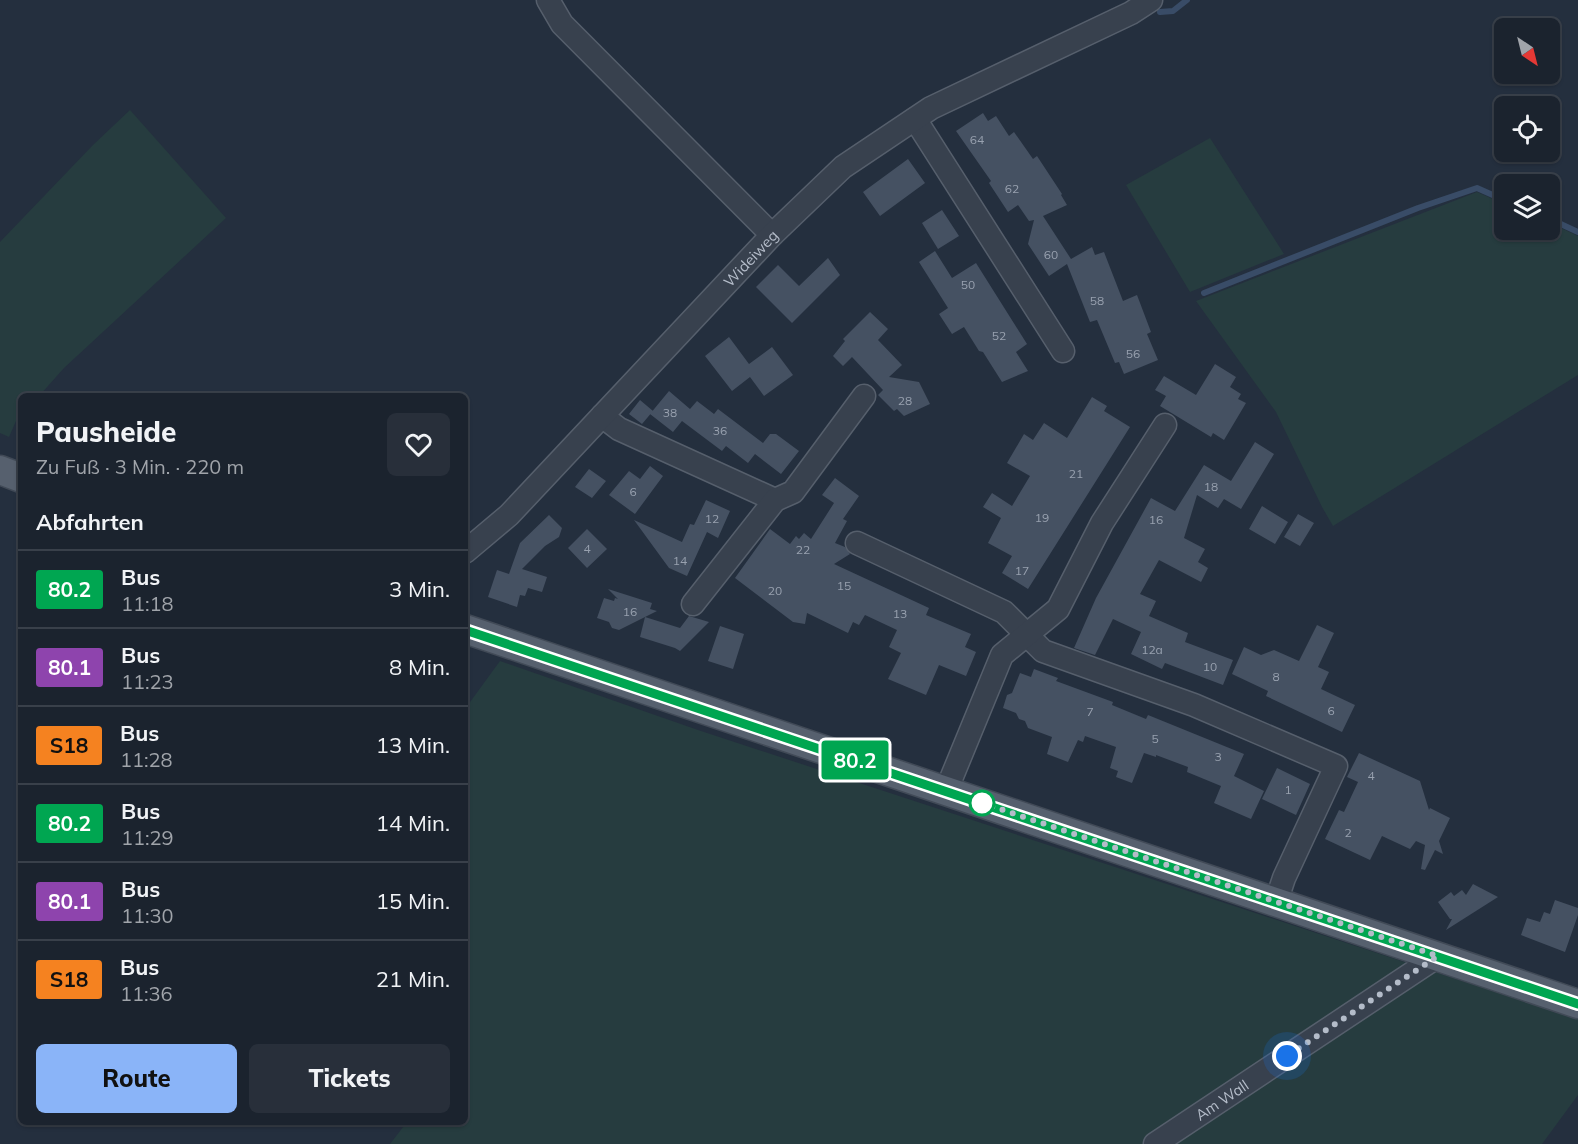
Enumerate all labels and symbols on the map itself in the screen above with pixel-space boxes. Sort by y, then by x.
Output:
north arrow [1494,18,1560,84]
house number: 64 [970,132,984,147]
house number: 62 [1005,181,1019,196]
street label: Wideiweg [719,226,782,291]
house number: 60 [1044,247,1058,262]
house number: 50 [961,277,975,292]
house number: 58 [1090,293,1104,308]
house number: 52 [992,328,1006,343]
house number: 56 [1126,346,1140,361]
house number: 28 [898,393,912,408]
house number: 38 [663,405,677,420]
house number: 36 [713,423,727,438]
house number: 21 [1069,466,1083,481]
house number: 18 [1204,479,1218,494]
house number: 6 [629,484,637,499]
house number: 19 [1035,510,1049,525]
house number: 12 [705,511,719,526]
house number: 16 [1149,512,1163,527]
house number: 4 [583,541,591,556]
house number: 22 [796,542,810,557]
house number: 14 [673,553,687,568]
house number: 17 [1015,563,1029,578]
house number: 15 [837,578,851,593]
house number: 20 [768,583,782,598]
house number: 16 [623,604,637,619]
house number: 13 [893,606,907,621]
house number: 12a [1141,642,1163,657]
house number: 10 [1203,659,1217,674]
house number: 8 [1272,669,1280,684]
house number: 6 [1327,703,1335,718]
house number: 7 [1086,704,1094,719]
house number: 5 [1151,731,1159,746]
line badge: 80.2 [813,740,897,780]
house number: 3 [1214,749,1222,764]
house number: 4 [1367,768,1375,783]
house number: 1 [1284,782,1292,797]
unlabelled marker [969,790,995,816]
house number: 2 [1344,825,1352,840]
your location [1272,1041,1302,1071]
street label: Am Wall [1191,1075,1252,1124]

